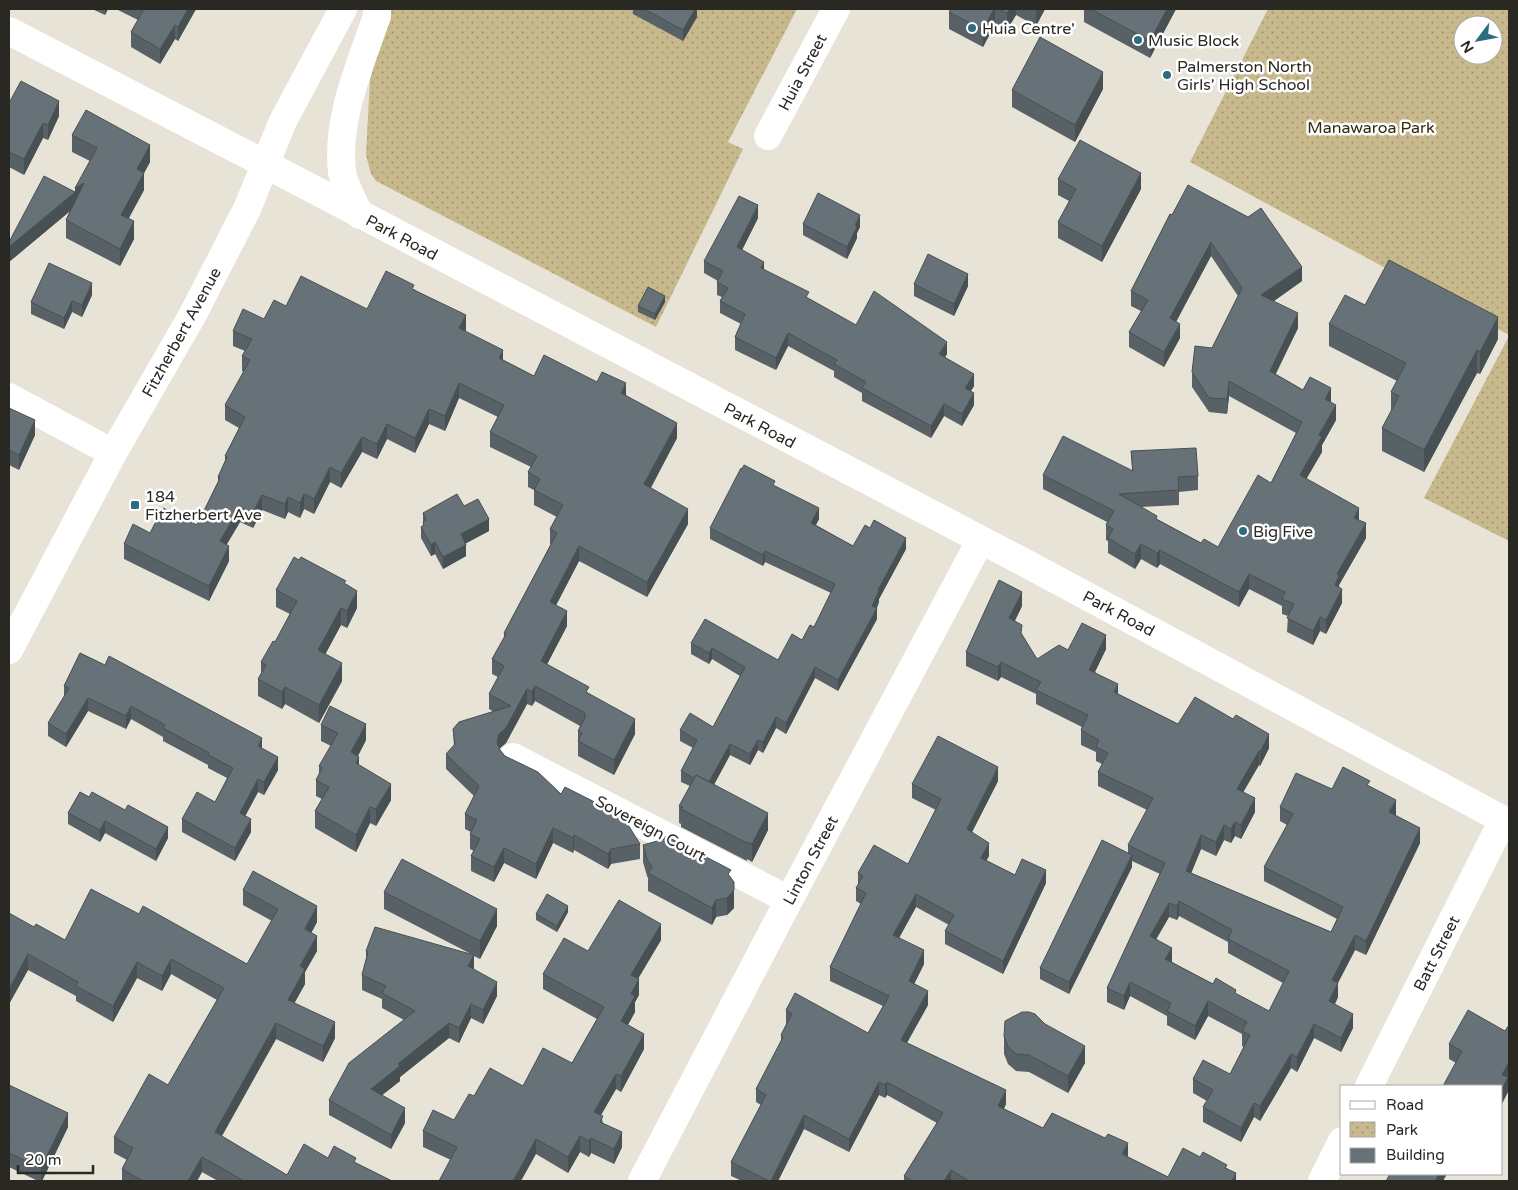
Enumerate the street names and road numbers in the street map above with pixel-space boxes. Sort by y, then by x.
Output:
street label: Huia Street [774,30,832,114]
street label: Park Road [362,211,441,265]
street label: Fitzherbert Avenue [138,264,226,401]
street label: Park Road [720,399,799,453]
street label: Park Road [1079,587,1158,641]
street label: Sovereign Court [592,791,709,866]
street label: Linton Street [779,812,843,908]
street label: Batt Street [1409,912,1464,995]

